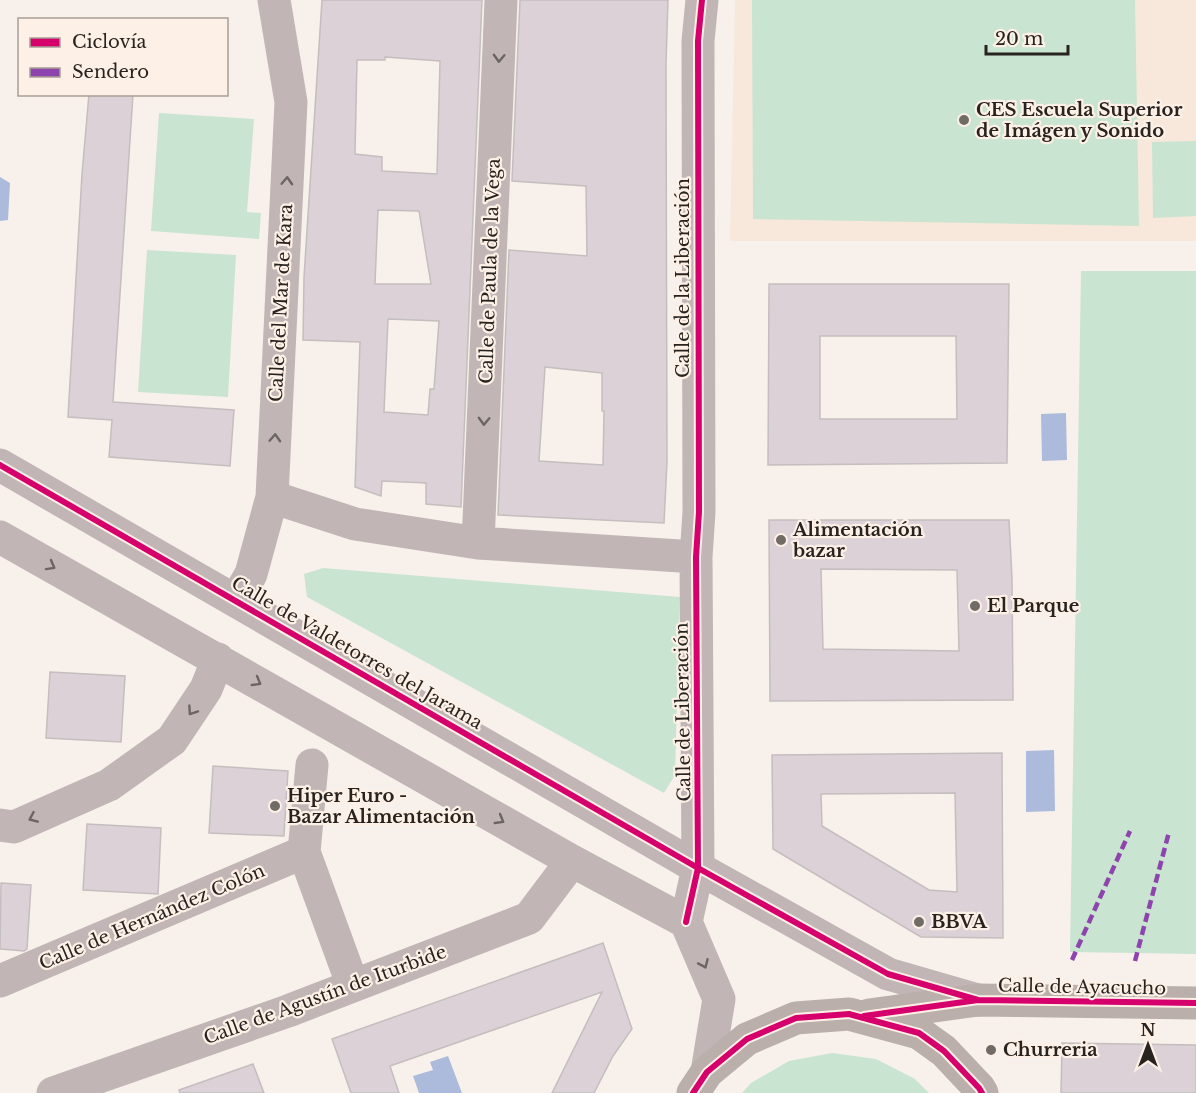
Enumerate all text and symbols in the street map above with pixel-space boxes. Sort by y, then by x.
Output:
legend [18,18,228,96]
scale bar [986,18,1068,56]
text: 20 m [995,28,1043,50]
text: Ciclovía [72,31,147,53]
one-way arrow [492,54,505,63]
text: Sendero [72,61,149,83]
place label: CES Escuela Superior de Imágen y Sonido [976,99,1182,142]
marker: CES Escuela Superior de Imágen y Sonido [957,113,971,127]
street label: Calle de Paula de la Vega [475,158,505,384]
one-way arrow [281,176,294,185]
street label: Calle de la Liberación [672,178,694,378]
street label: Calle del Mar de Kara [265,203,297,403]
one-way arrow [477,417,490,426]
one-way arrow [268,434,281,443]
place label: Alimentación bazar [792,519,923,562]
marker: Alimentación bazar [774,533,788,547]
one-way arrow [45,558,55,570]
street label: Calle de Valdetorres del Jarama [228,572,486,734]
place label: El Parque [987,595,1079,617]
marker: El Parque [968,599,982,613]
street label: Calle de Liberación [670,622,696,802]
one-way arrow [251,675,261,686]
one-way arrow [187,705,199,715]
place label: Hiper Euro - Bazar Alimentación [287,785,475,828]
marker: Hiper Euro - Bazar Alimentación [268,799,282,813]
one-way arrow [29,811,40,823]
one-way arrow [494,813,504,824]
street label: Calle de Hernández Colón [36,859,268,975]
place label: BBVA [931,911,988,933]
marker: BBVA [912,915,926,929]
street label: Calle de Agustín de Iturbide [201,941,449,1049]
one-way arrow [697,958,709,969]
street label: Calle de Ayacucho [998,975,1166,999]
north arrow [1118,1015,1178,1075]
text: N [1140,1020,1156,1040]
place label: Churreria [1003,1039,1098,1061]
marker: Churreria [984,1043,998,1057]

